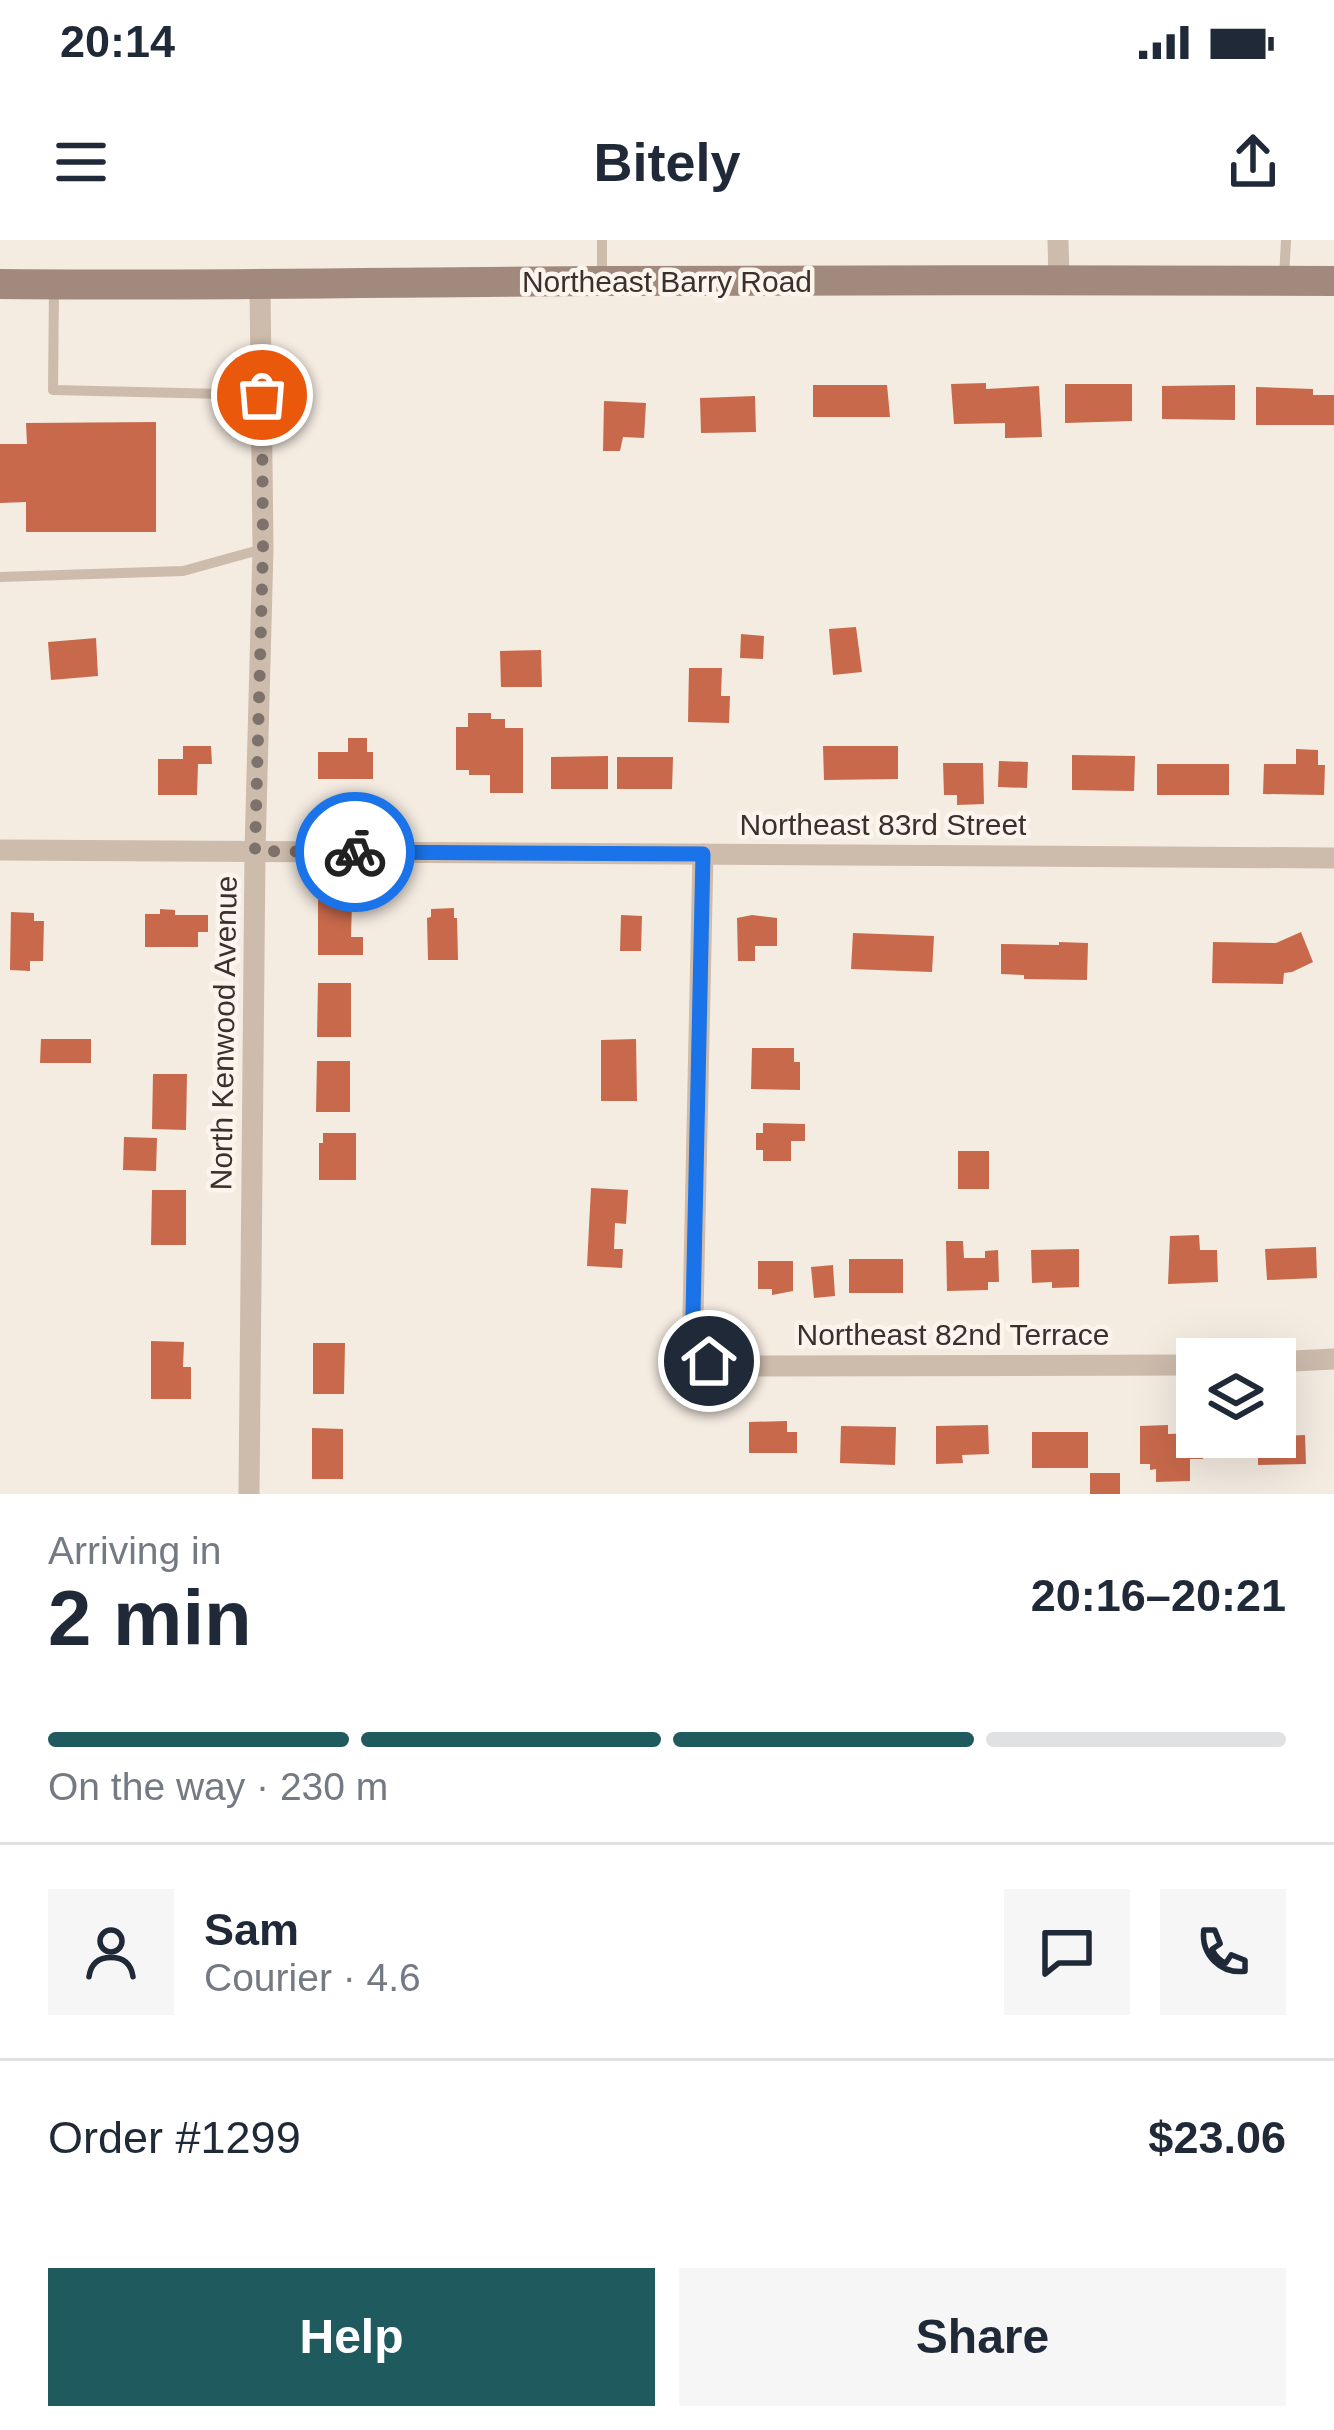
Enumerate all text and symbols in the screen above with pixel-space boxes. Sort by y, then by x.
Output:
text: 20:14 [60,16,175,67]
icon: menu [48,129,114,195]
icon: share [1220,129,1286,195]
text: Bitely [593,132,741,192]
street label: Northeast Barry Road [522,265,812,298]
pin [211,344,313,446]
icon: bag [229,362,295,428]
courier [295,792,415,912]
street label: Northeast 83rd Street [740,808,1027,841]
icon: bike [322,819,388,885]
street label: North Kenwood Avenue [204,875,243,1191]
pin [658,1310,760,1412]
street label: Northeast 82nd Terrace [797,1318,1109,1351]
icon: home [676,1328,742,1394]
map controls [1176,1338,1296,1458]
button: layers [1176,1338,1296,1458]
text: Arriving in [48,1529,221,1572]
text: 20:16–20:21 [1031,1570,1286,1621]
text: 2 min [48,1574,252,1662]
text: On the way · 230 m [48,1765,388,1808]
button: person [48,1889,174,2015]
button: chat [1004,1889,1130,2015]
button: phone [1160,1889,1286,2015]
text: Sam [204,1904,299,1955]
text: Courier · 4.6 [204,1956,421,1999]
text: Order #1299 [48,2112,301,2163]
text: $23.06 [1148,2112,1286,2163]
button: Help [48,2268,655,2406]
button: Share [679,2268,1286,2406]

